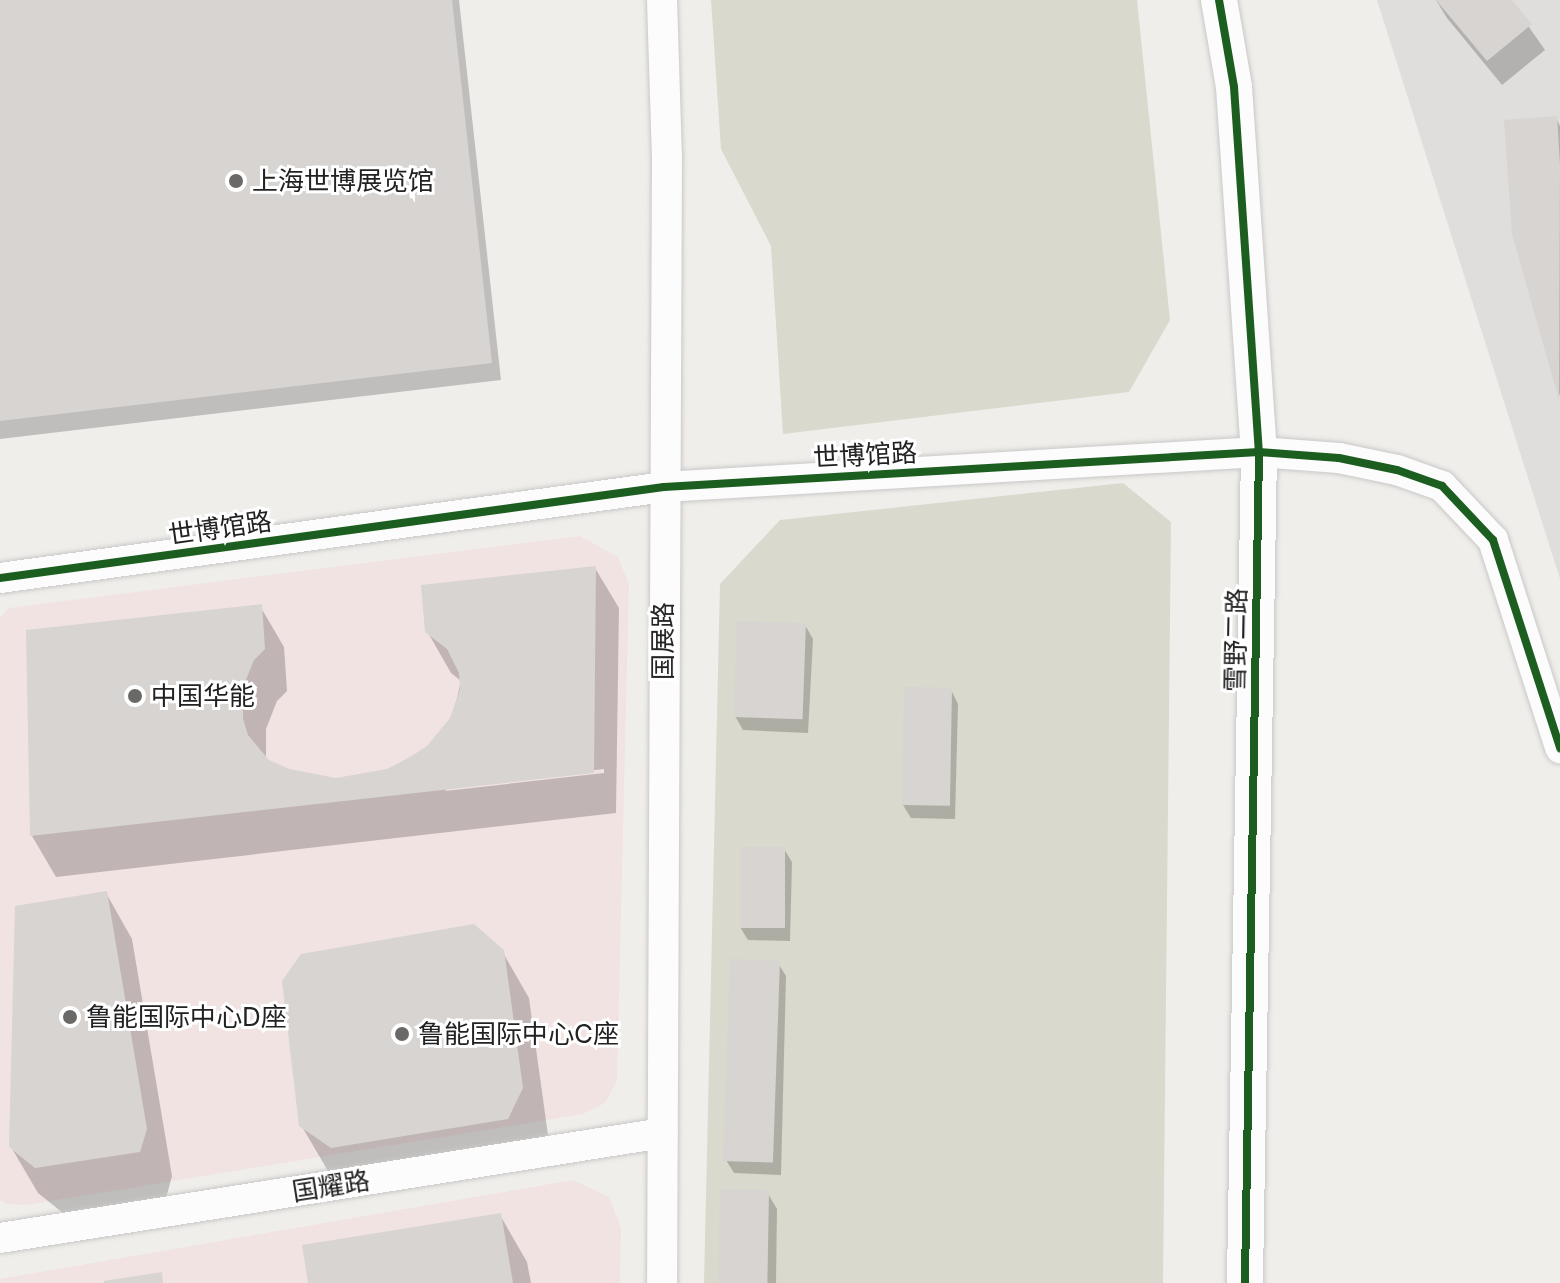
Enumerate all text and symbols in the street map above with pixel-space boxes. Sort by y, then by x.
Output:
place label: 上海世博展览馆 [252,165,434,197]
marker: 上海世博展览馆 [227,172,245,190]
street label: 世博馆路 [812,437,918,473]
street label: 世博馆路 [166,505,274,551]
street label: 雪野二路 [1219,588,1253,692]
street label: 国展路 [647,602,679,680]
place label: 中国华能 [151,680,255,712]
marker: 中国华能 [126,687,144,705]
place label: 鲁能国际中心D座 [86,1001,287,1033]
marker: 鲁能国际中心D座 [61,1008,79,1026]
place label: 鲁能国际中心C座 [418,1018,619,1050]
marker: 鲁能国际中心C座 [393,1025,411,1043]
street label: 国耀路 [290,1164,372,1208]

